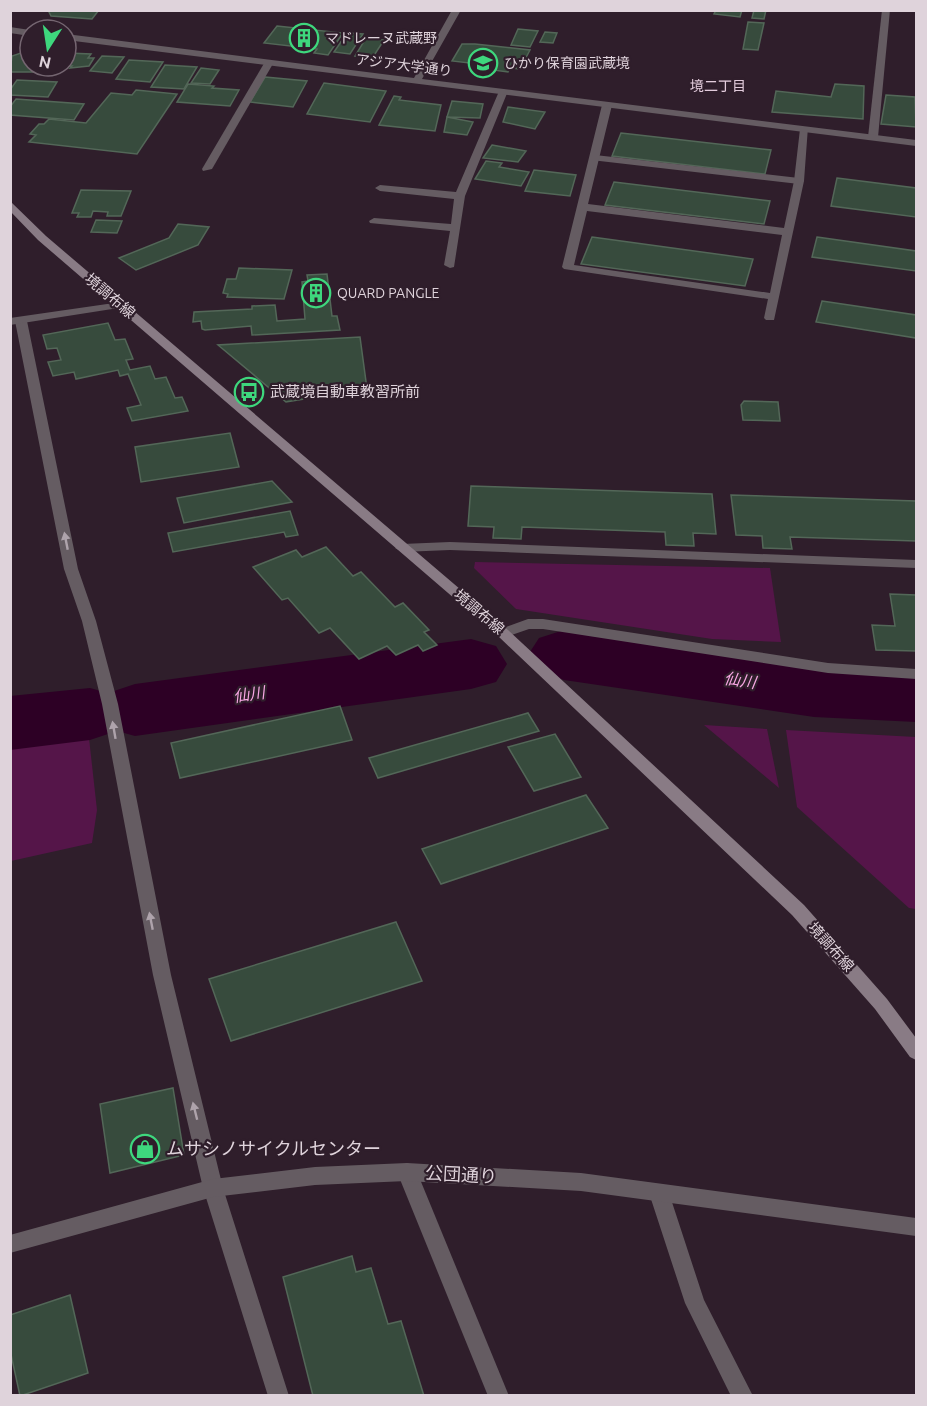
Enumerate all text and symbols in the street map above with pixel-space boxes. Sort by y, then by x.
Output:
north arrow [18,18,78,78]
building icon: マドレーヌ武蔵野 [288,22,320,54]
place label: マドレーヌ武蔵野 [325,30,437,46]
school or university icon: ひかり保育園武蔵境 [467,47,499,79]
street label: アジア大学通り [355,51,453,79]
text: N [37,53,53,73]
place label: ひかり保育園武蔵境 [504,55,630,71]
district label: 境二丁目 [690,78,746,94]
street label: 境調布線 [82,270,139,321]
building icon: QUARD PANGLE [300,277,332,309]
place label: QUARD PANGLE [337,285,440,301]
bus stop icon: 武蔵境自動車教習所前 [233,376,265,408]
place label: 武蔵境自動車教習所前 [270,383,420,400]
one-way arrow [61,531,70,550]
street label: 境調布線 [451,586,508,637]
water label: 仙川 [723,669,759,691]
water label: 仙川 [232,683,268,705]
one-way arrow [109,720,118,739]
one-way arrow [146,912,155,931]
street label: 境調布線 [805,919,858,975]
one-way arrow [190,1102,200,1120]
shop icon: ムサシノサイクルセンター [129,1133,161,1165]
place label: ムサシノサイクルセンター [166,1138,381,1158]
street label: 公団通り [425,1162,498,1186]

